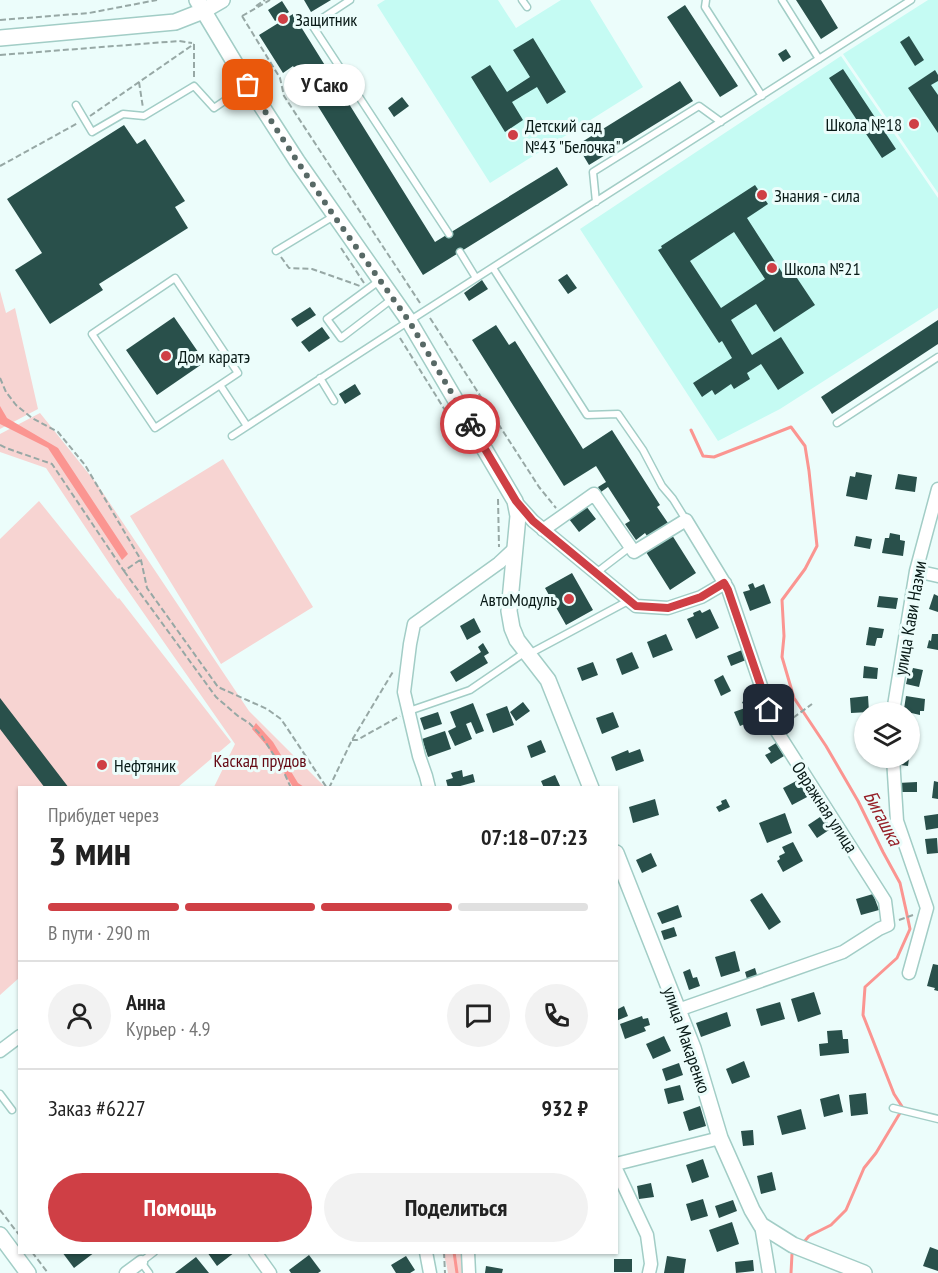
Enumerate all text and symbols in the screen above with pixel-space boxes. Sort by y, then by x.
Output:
place label: Защитник [295,8,357,31]
marker: Защитник [276,12,290,26]
pin [222,59,273,110]
callout: У Сако [284,64,365,106]
icon: bag [231,68,264,101]
text: У Сако [301,72,348,98]
place label: Школа №18 [825,113,902,136]
place label: Детский сад №43 "Белочка" [525,114,621,158]
marker: Школа №18 [907,117,921,131]
marker: Детский сад №43 "Белочка" [506,128,520,142]
place label: Знания - сила [774,184,860,207]
marker: Знания - сила [755,188,769,202]
place label: Школа №21 [784,257,861,280]
marker: Школа №21 [765,261,779,275]
place label: Дом каратэ [178,345,250,368]
marker: Дом каратэ [159,349,173,363]
courier [440,394,500,454]
icon: bike [454,408,487,441]
street label: улица Кави Назми [889,559,931,677]
place label: АвтоМодуль [480,588,557,611]
marker: АвтоМодуль [562,592,576,606]
pin [743,684,794,735]
icon: home [752,693,785,726]
map controls [854,702,920,768]
button: layers [854,702,920,768]
park label: Каскад прудов [213,749,307,772]
place label: Нефтяник [114,754,176,777]
street label: Овражная улица [787,757,863,857]
marker: Нефтяник [95,758,109,772]
water label: Бигашка [858,786,909,851]
text: Прибудет через [48,802,159,828]
text: 07:18–07:23 [481,823,588,851]
text: 3 мин [48,825,131,876]
text: В пути · 290 m [48,920,150,946]
button: person [48,984,111,1047]
button: chat [447,984,510,1047]
button: phone [525,984,588,1047]
street label: улица Макаренко [658,984,716,1097]
text: Анна [126,988,166,1016]
text: Курьер · 4.9 [126,1016,211,1042]
text: Заказ #6227 [48,1094,146,1122]
text: 932 ₽ [541,1094,588,1122]
button: Помощь [48,1173,312,1242]
button: Поделиться [324,1173,588,1242]

